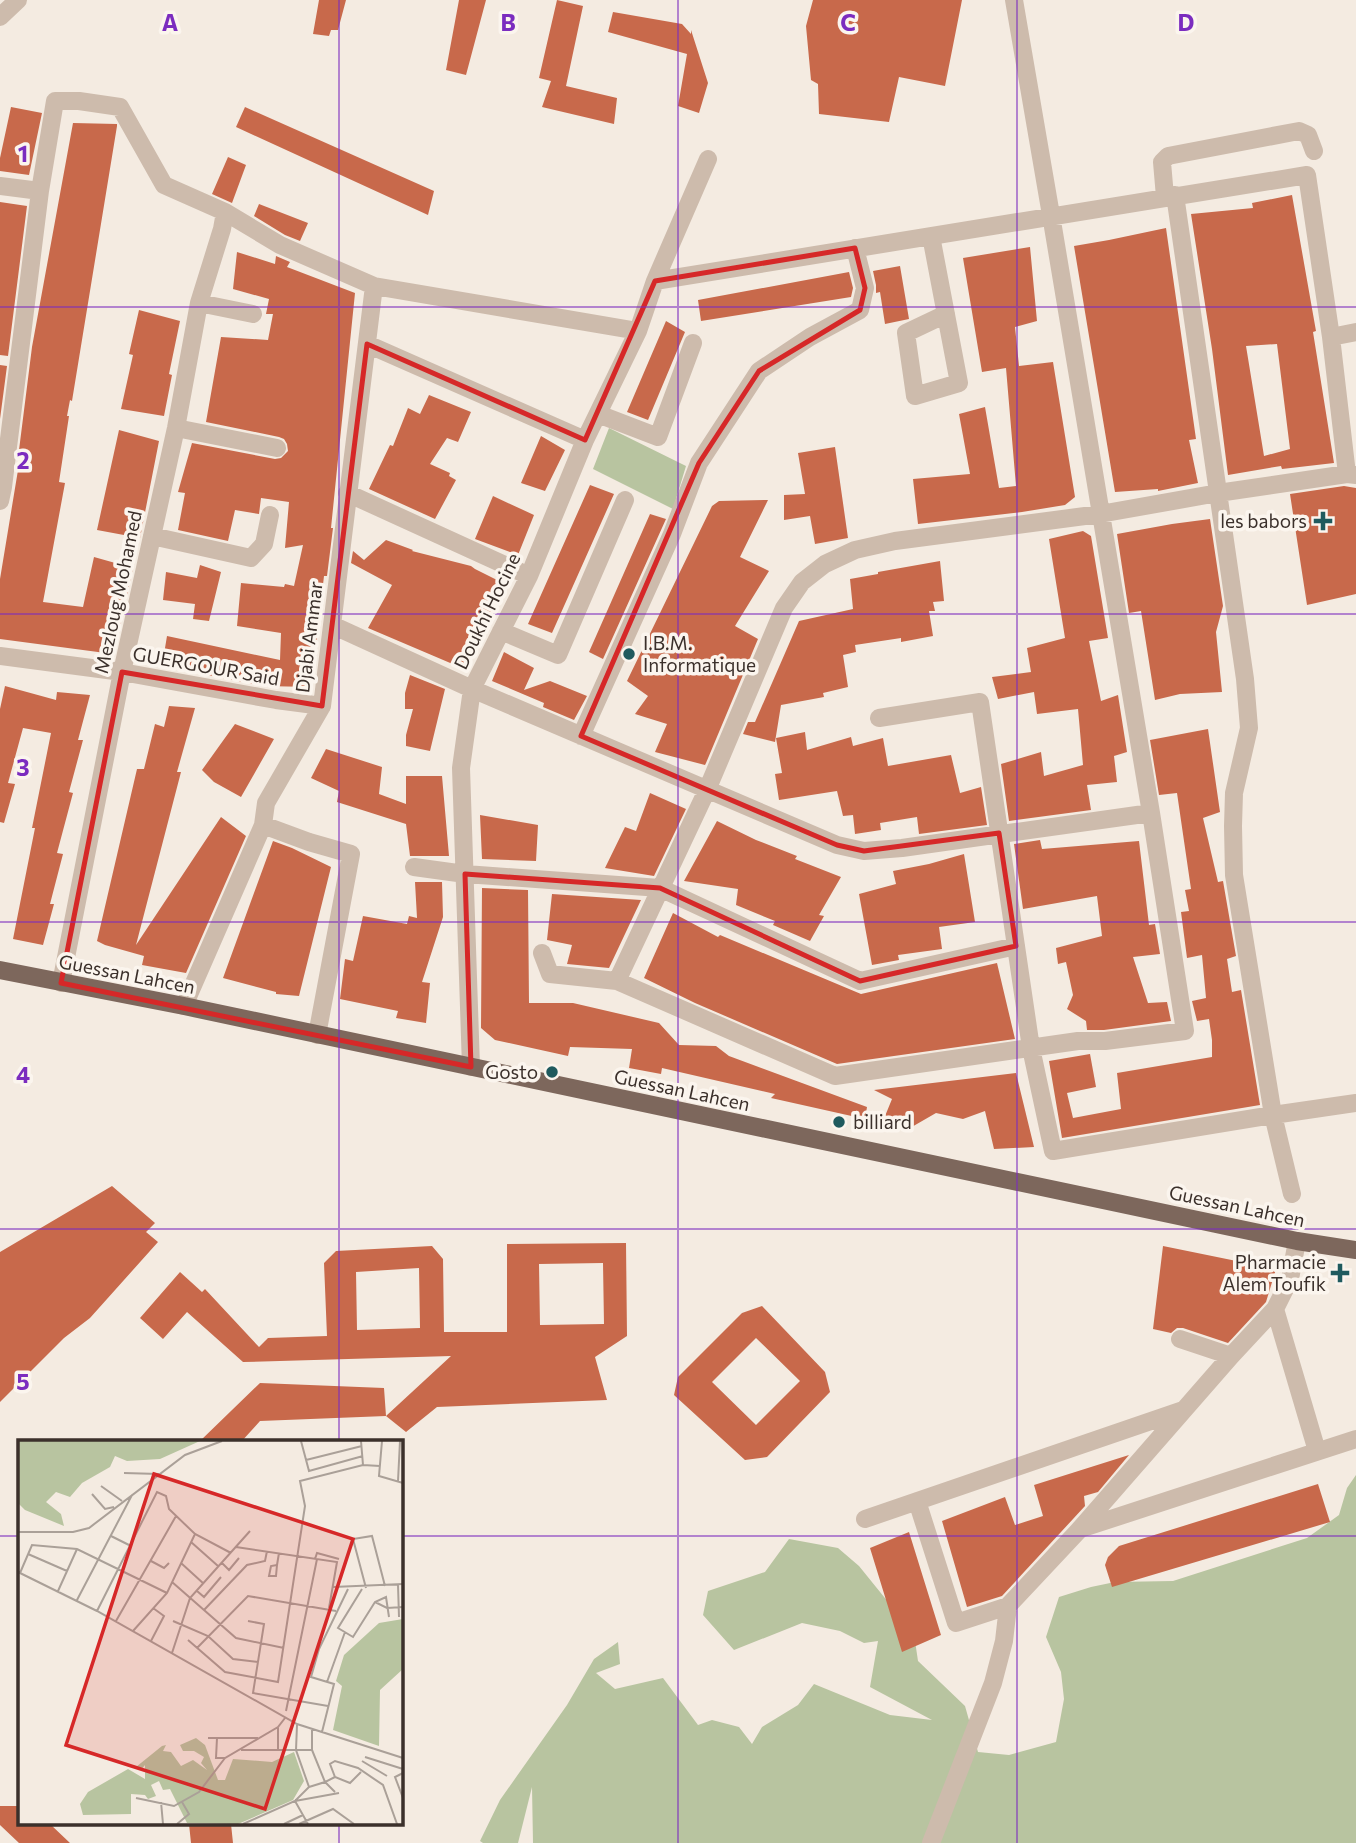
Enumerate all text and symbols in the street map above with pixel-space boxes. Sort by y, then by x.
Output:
text: A [162,8,179,36]
text: B [500,8,516,36]
text: C [840,8,856,36]
text: D [1178,8,1195,36]
text: 1 [18,139,28,167]
text: 2 [16,446,30,474]
street label: Mezloug Mohamed [89,508,146,676]
place label: les babors [1220,509,1307,532]
marker: les babors [1313,511,1333,531]
street label: Doukhi Hocine [448,549,525,673]
street label: Djabi Ammar [290,579,327,694]
place label: I.B.M. Informatique [643,631,756,676]
street label: GUERGOUR Said [131,641,281,690]
marker: I.B.M. Informatique [621,646,637,662]
text: 3 [16,753,30,781]
street label: Guessan Lahcen [57,949,197,998]
text: 4 [16,1060,30,1088]
place label: Gosto [485,1060,538,1083]
marker: Gosto [544,1064,560,1080]
street label: Guessan Lahcen [612,1064,752,1115]
place label: billiard [853,1110,912,1133]
marker: billiard [831,1114,847,1130]
street label: Guessan Lahcen [1167,1180,1307,1231]
place label: Pharmacie Alem Toufik [1222,1250,1326,1295]
marker: Pharmacie Alem Toufik [1332,1265,1348,1281]
text: 5 [16,1367,30,1395]
inset map [18,1440,402,1826]

